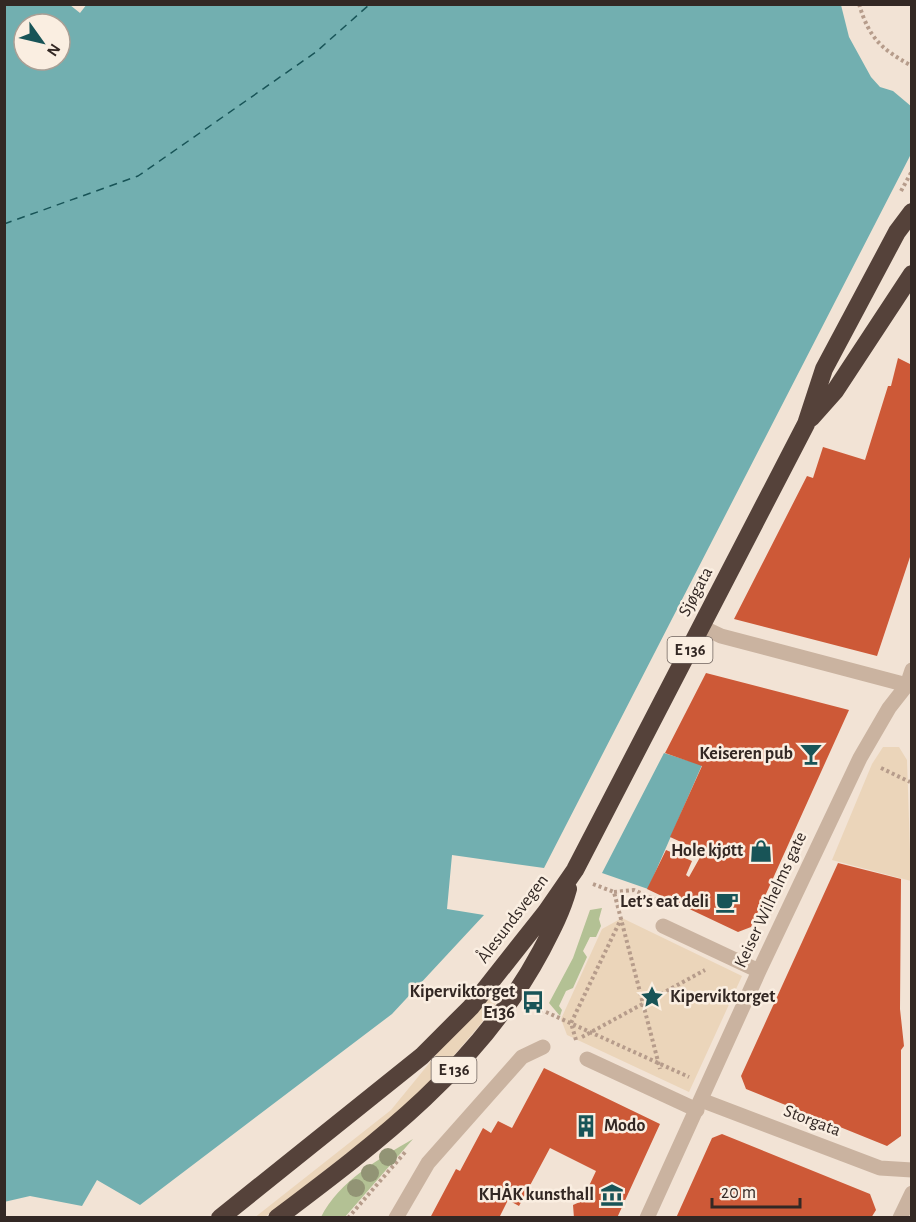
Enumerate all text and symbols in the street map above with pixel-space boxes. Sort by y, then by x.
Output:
north arrow [12,12,72,72]
text: N [44,41,63,59]
street label: Sjøgata [676,564,716,620]
road number: E 136 [668,637,712,663]
bar icon: Keiseren pub [798,741,824,767]
place label: Keiseren pub [699,745,793,763]
street label: Keiser Wilhelms gate [732,829,810,971]
shop icon: Hole kjøtt [748,838,774,864]
place label: Hole kjøtt [671,842,743,860]
street label: Ålesundsvegen [472,869,552,967]
cafe icon: Let’s eat deli [714,889,740,915]
place label: Let’s eat deli [620,893,709,911]
place label: Kiperviktorget E136 [410,983,515,1022]
place icon: Kiperviktorget [639,984,665,1010]
place label: Kiperviktorget [670,988,775,1006]
bus stop icon: Kiperviktorget E136 [520,989,546,1015]
road number: E 136 [432,1057,476,1083]
street label: Storgata [781,1102,843,1140]
building icon: Modo [573,1113,599,1139]
place label: Modo [604,1117,645,1135]
scale bar [712,1171,800,1209]
museum icon: KHÅK kunsthall [599,1182,625,1208]
place label: KHÅK kunsthall [478,1183,594,1204]
text: 20 m [721,1184,756,1202]

